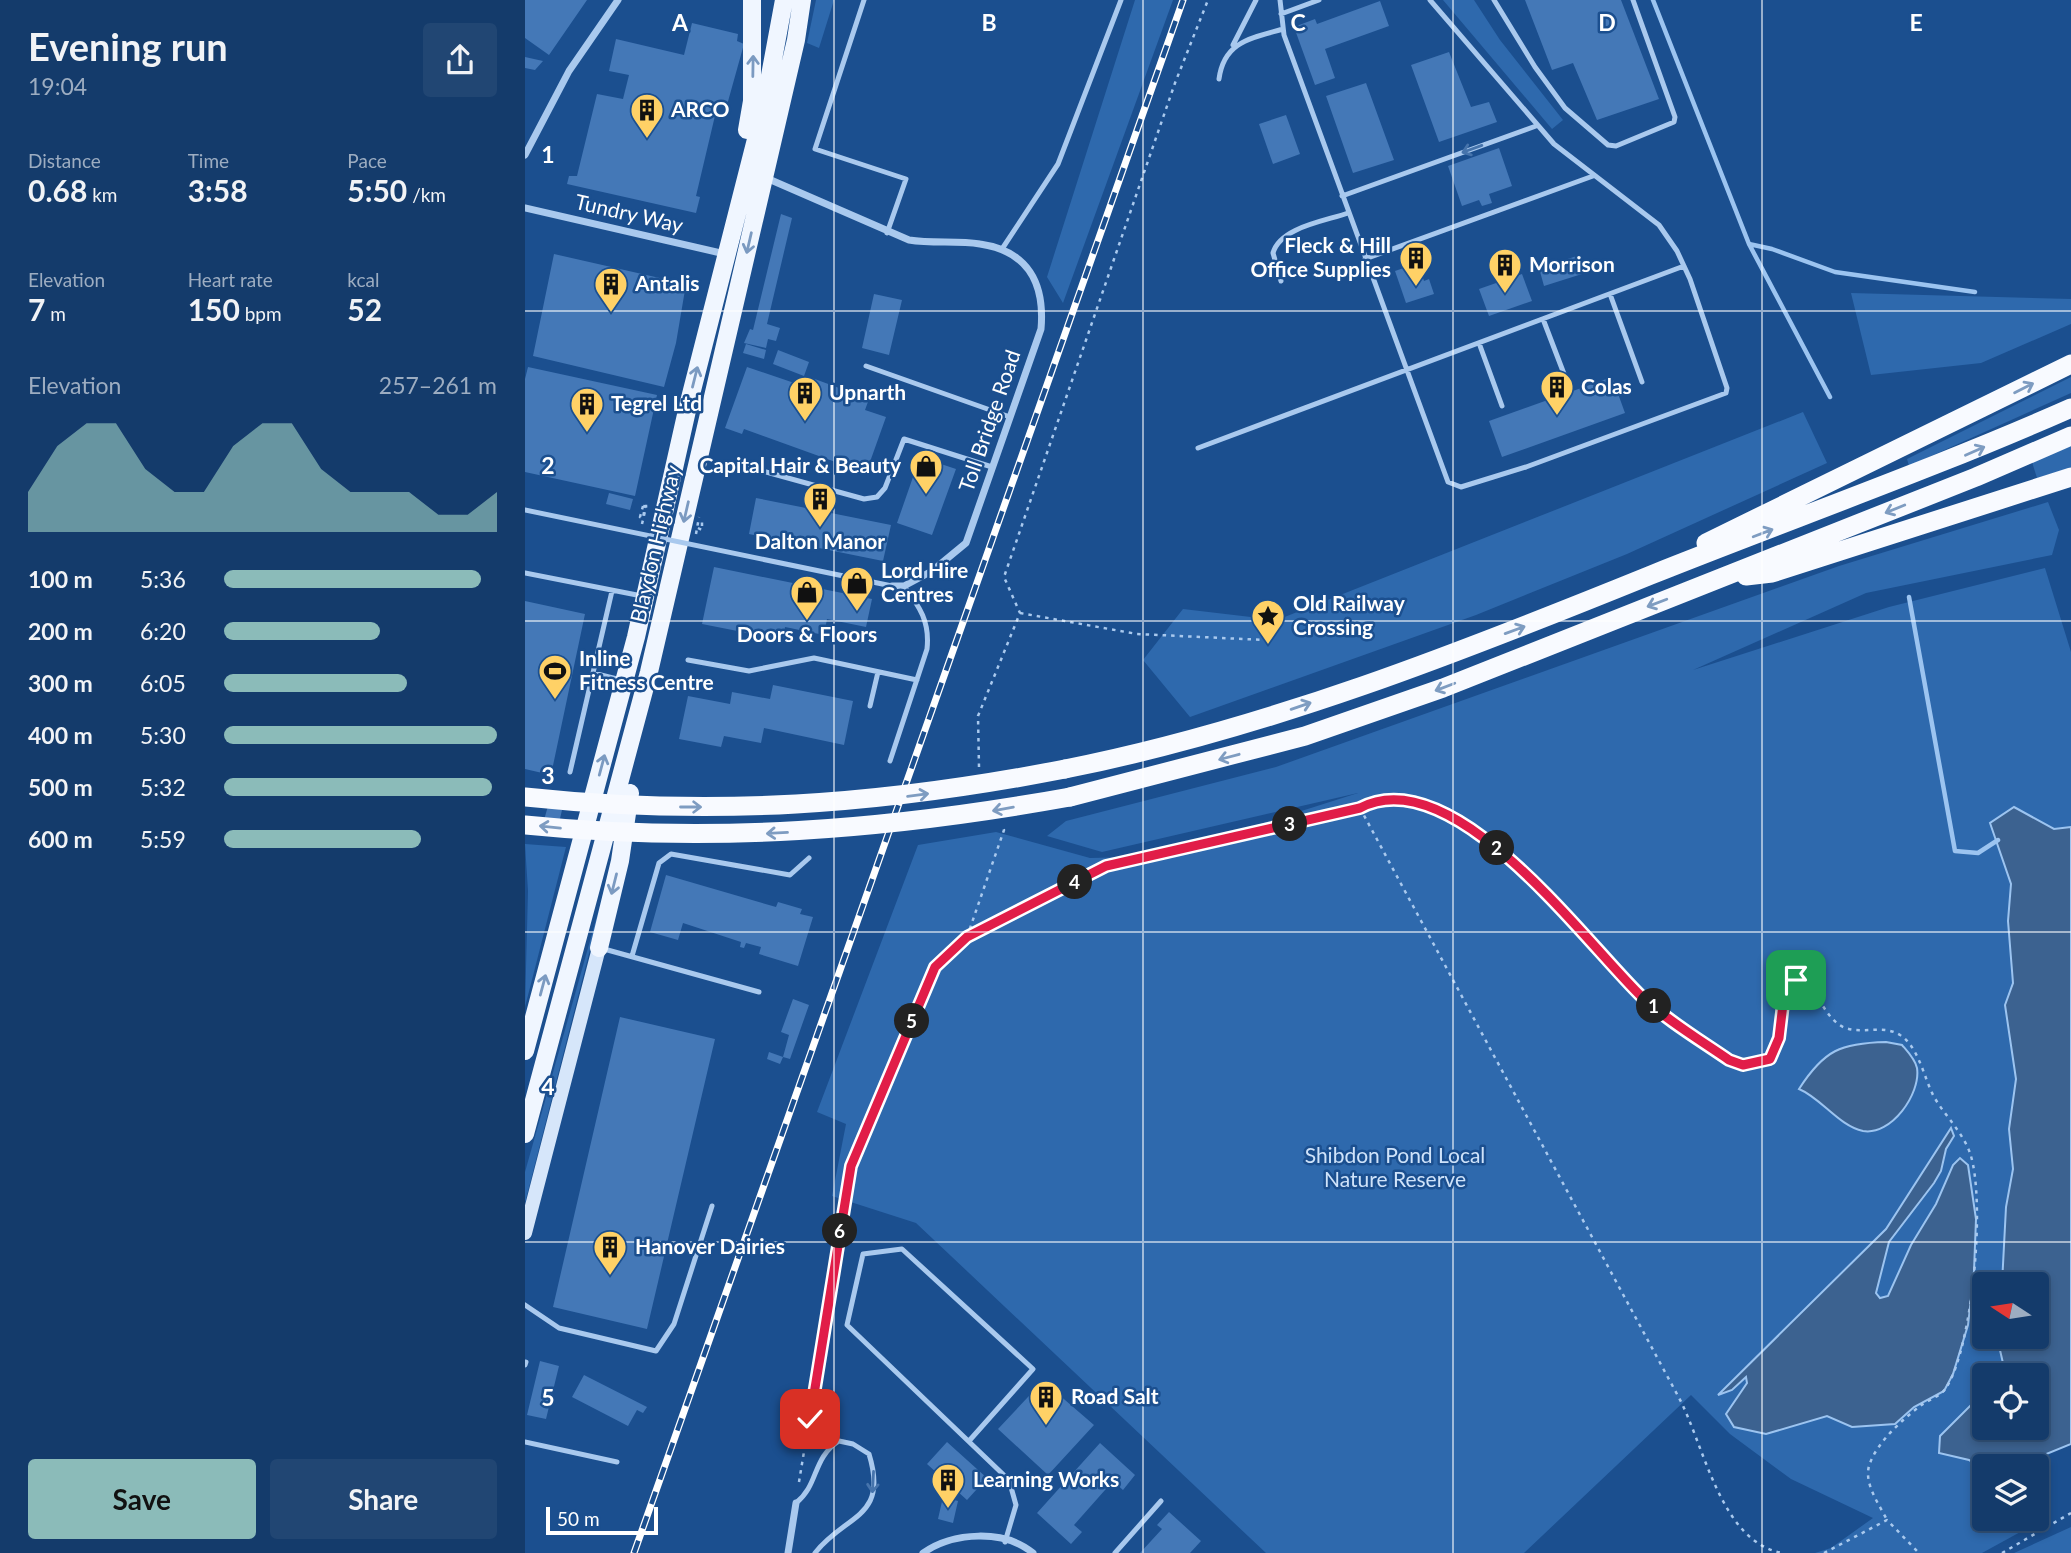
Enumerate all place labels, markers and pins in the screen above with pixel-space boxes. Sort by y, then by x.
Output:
building icon: ARCO [628,91,666,140]
place label: ARCO [670,96,729,121]
place label: Fleck & Hill Office Supplies [1250,232,1391,281]
building icon: Fleck & Hill Office Supplies [1397,239,1435,288]
building icon: Morrison [1486,246,1524,295]
place label: Morrison [1529,251,1615,276]
building icon: Antalis [592,265,630,314]
place label: Antalis [634,270,700,295]
building icon: Colas [1538,368,1576,417]
place label: Colas [1581,373,1632,398]
building icon: Upnarth [786,374,824,423]
place label: Upnarth [829,379,906,404]
building icon: Tegrel Ltd [568,385,606,434]
place label: Tegrel Ltd [611,390,702,415]
shop icon: Capital Hair & Beauty [907,447,945,496]
place label: Capital Hair & Beauty [699,452,902,477]
building icon: Dalton Manor [801,480,839,529]
place label: Dalton Manor [755,528,885,553]
place label: Lord Hire Centres [881,557,968,606]
shop icon: Lord Hire Centres [838,564,876,613]
shop icon: Doors & Floors [788,573,826,622]
place label: Old Railway Crossing [1293,590,1406,639]
place icon: Old Railway Crossing [1249,597,1287,646]
place label: Doors & Floors [737,621,877,646]
place label: Inline Fitness Centre [579,645,714,694]
sports icon: Inline Fitness Centre [536,652,574,701]
pin: 3 [1273,806,1307,842]
pin: 2 [1479,830,1515,866]
pin: 4 [1057,864,1093,900]
pin [1766,950,1826,1010]
pin: 1 [1637,988,1671,1024]
pin: 5 [895,1004,929,1038]
pin: 6 [823,1214,857,1248]
building icon: Hanover Dairies [591,1228,629,1277]
place label: Hanover Dairies [635,1233,785,1258]
building icon: Road Salt [1027,1378,1065,1427]
place label: Road Salt [1071,1383,1159,1408]
pin [780,1389,840,1449]
building icon: Learning Works [929,1461,967,1510]
place label: Learning Works [973,1466,1119,1491]

